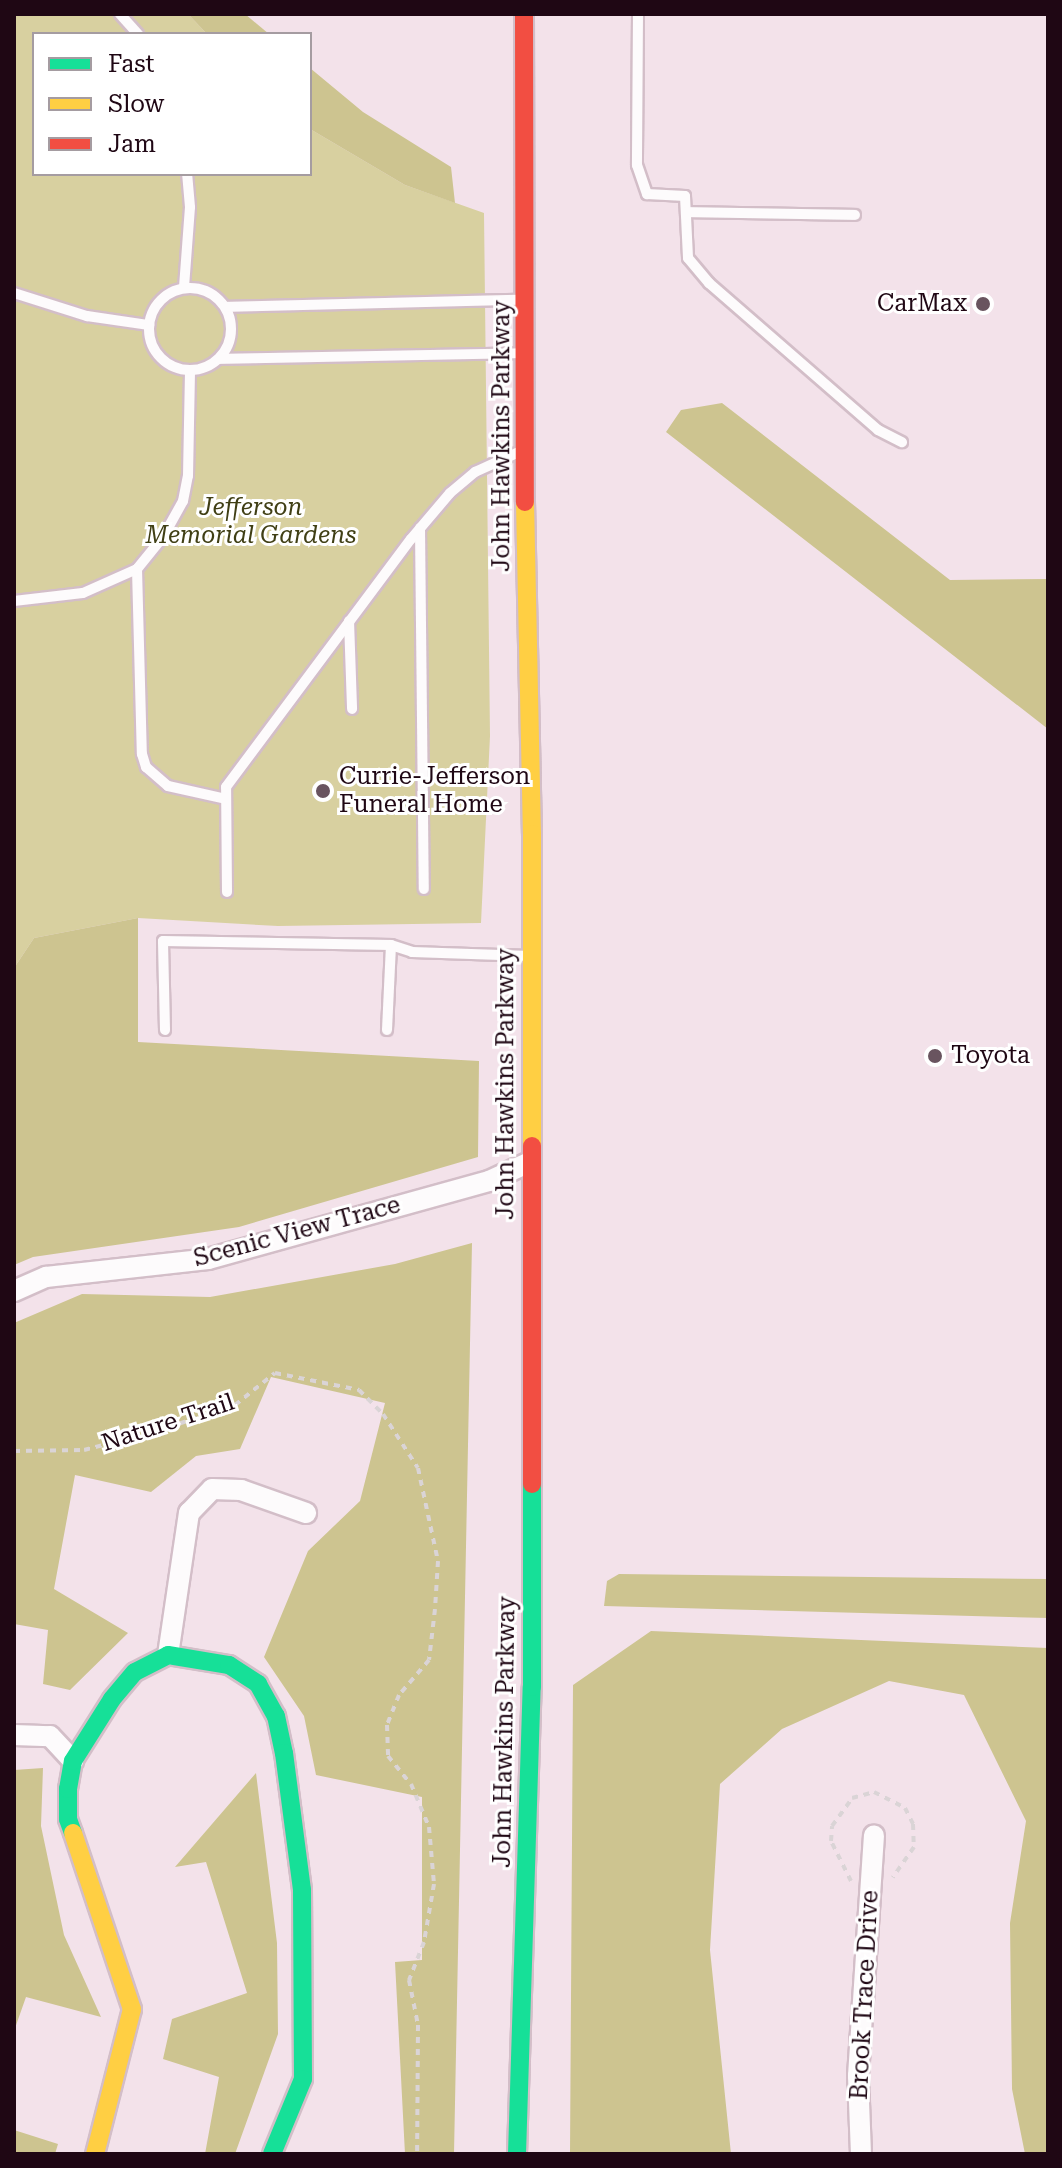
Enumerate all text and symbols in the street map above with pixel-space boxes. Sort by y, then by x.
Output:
legend [32,32,312,176]
text: Fast [108,50,155,78]
text: Slow [108,90,164,118]
text: Jam [108,130,156,158]
place label: CarMax [877,290,967,318]
marker: CarMax [974,295,992,313]
street label: John Hawkins Parkway [488,300,516,572]
park label: Jefferson Memorial Gardens [145,494,357,550]
place label: Currie-Jefferson Funeral Home [339,763,530,819]
marker: Currie-Jefferson Funeral Home [314,782,332,800]
street label: John Hawkins Parkway [492,948,520,1220]
place label: Toyota [951,1042,1030,1070]
marker: Toyota [926,1047,944,1065]
street label: Scenic View Trace [191,1191,403,1273]
street label: Nature Trail [98,1388,238,1458]
street label: John Hawkins Parkway [488,1596,522,1868]
street label: Brook Trace Drive [845,1889,885,2101]

